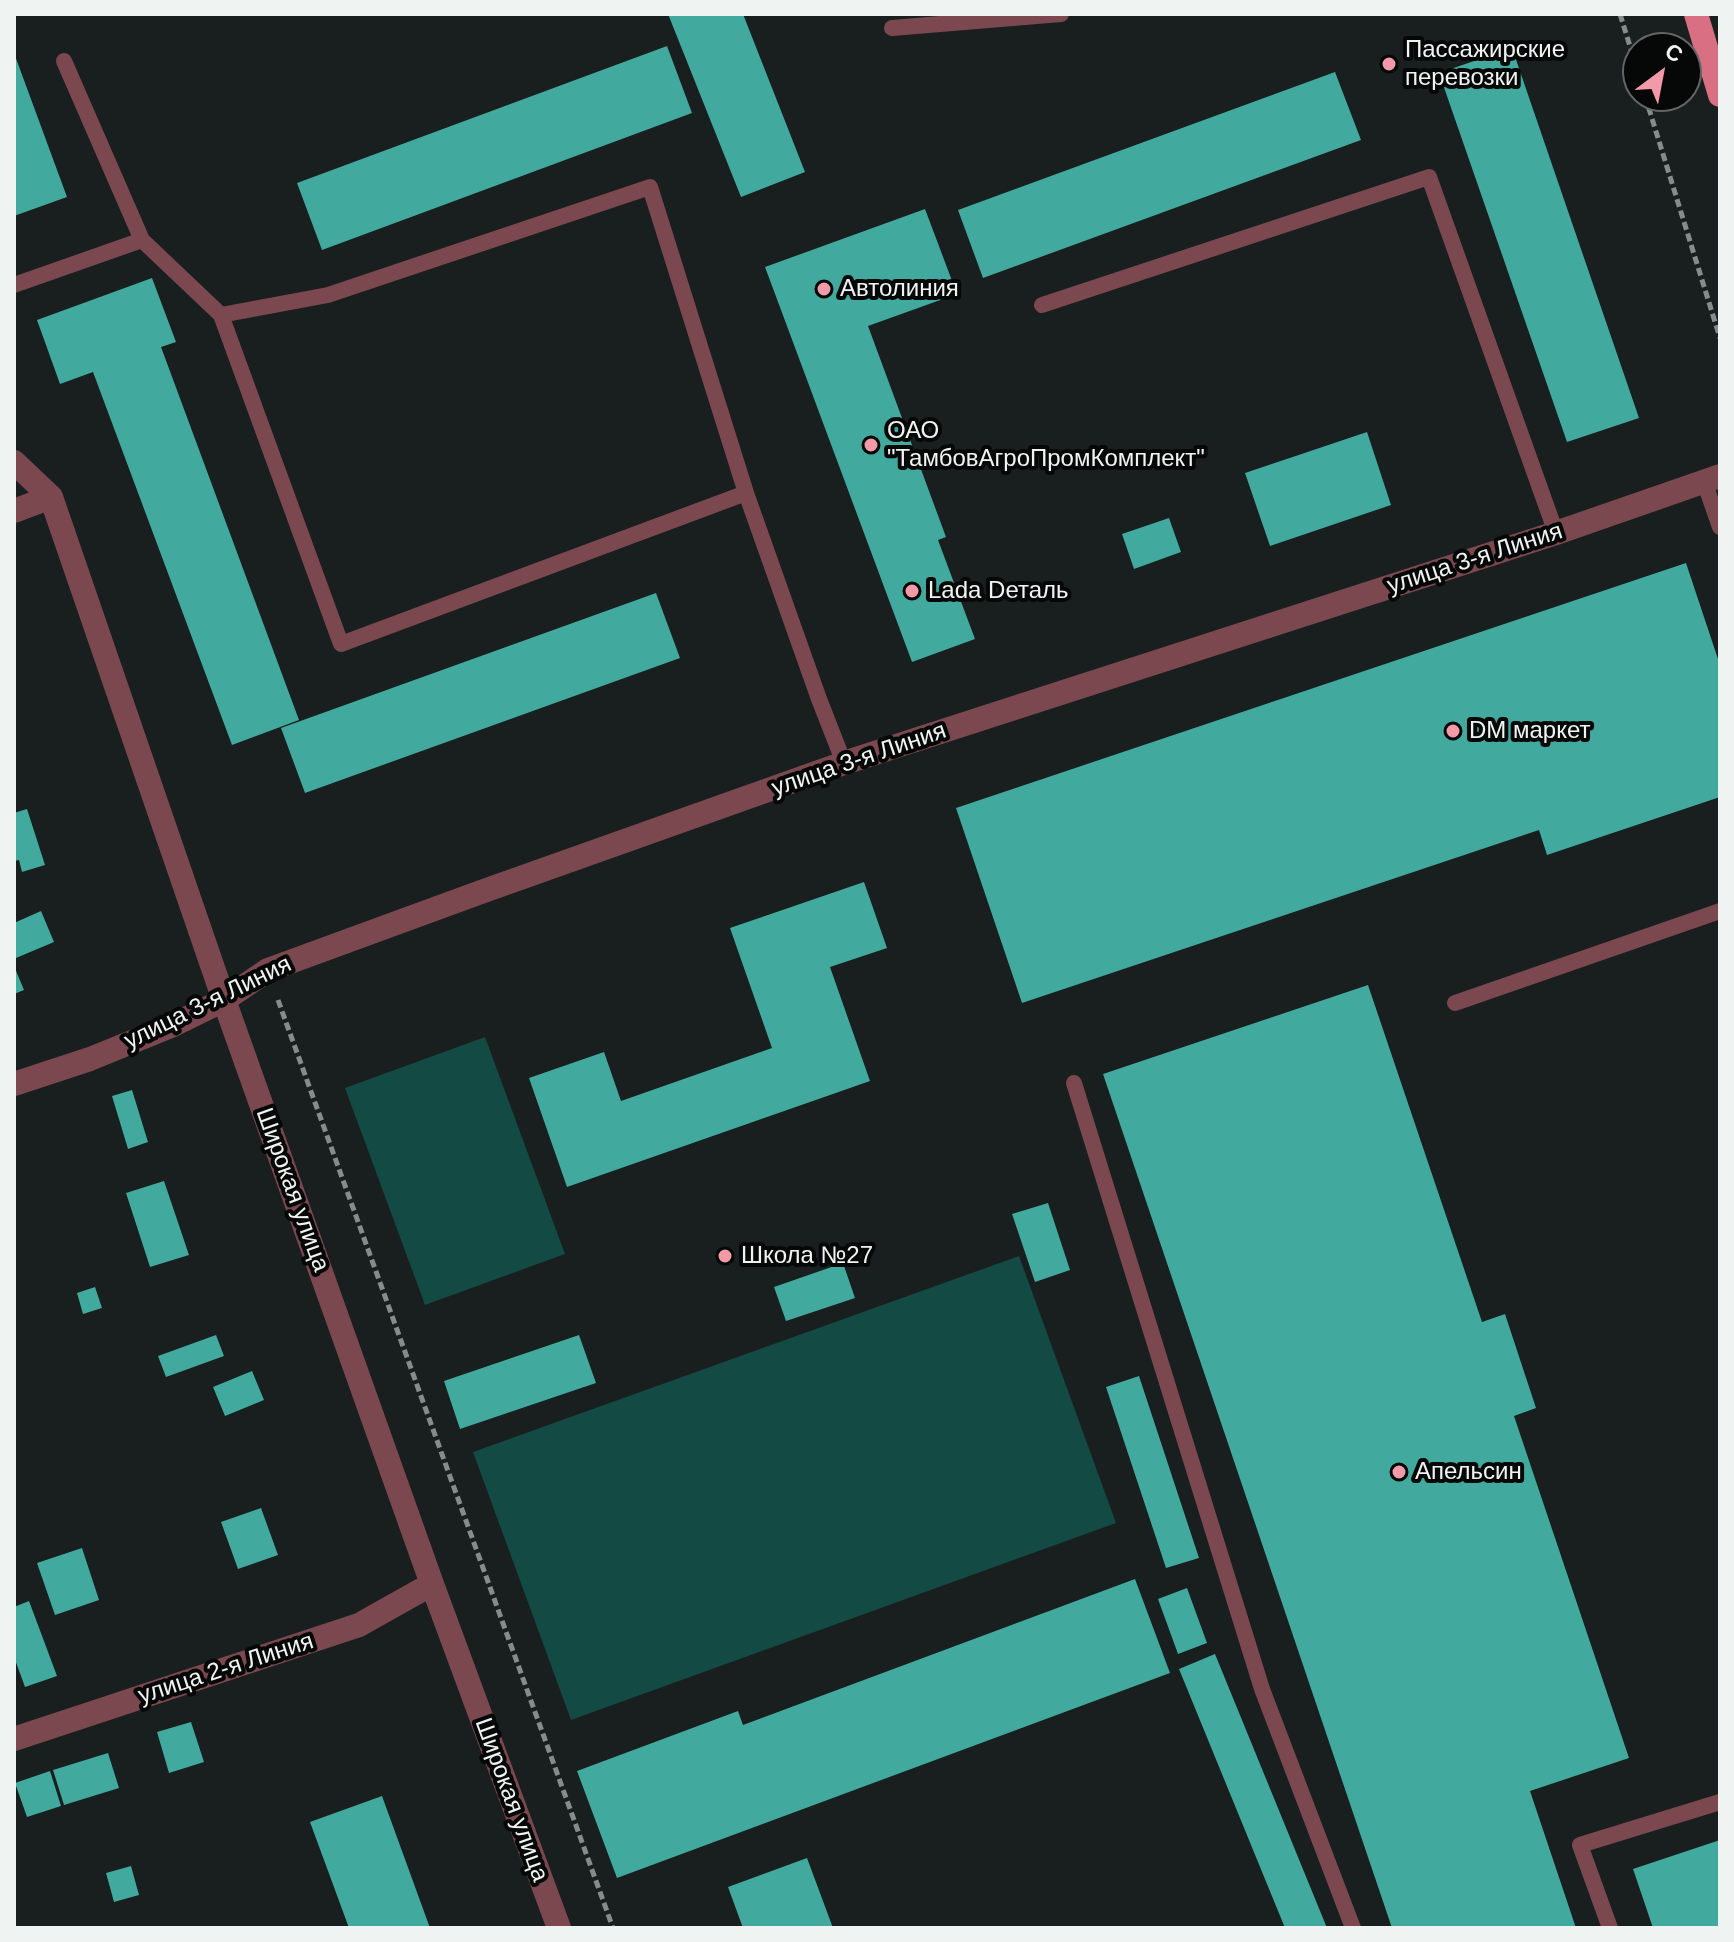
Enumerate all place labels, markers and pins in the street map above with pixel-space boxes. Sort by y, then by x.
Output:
place label: Пассажирские перевозки [1405,36,1565,92]
marker: Пассажирские перевозки [1380,55,1398,73]
place label: Автолиния [840,275,959,303]
marker: Автолиния [815,280,833,298]
place label: ОАО "ТамбовАгроПромКомплект" [887,417,1205,473]
marker: ОАО "ТамбовАгроПромКомплект" [862,436,880,454]
place label: Lada Dеталь [928,577,1069,605]
marker: Lada Dеталь [903,582,921,600]
place label: DM маркет [1469,717,1590,745]
marker: DM маркет [1444,722,1462,740]
place label: Школа №27 [741,1242,873,1270]
marker: Школа №27 [716,1247,734,1265]
place label: Апельсин [1415,1458,1522,1486]
marker: Апельсин [1390,1463,1408,1481]

